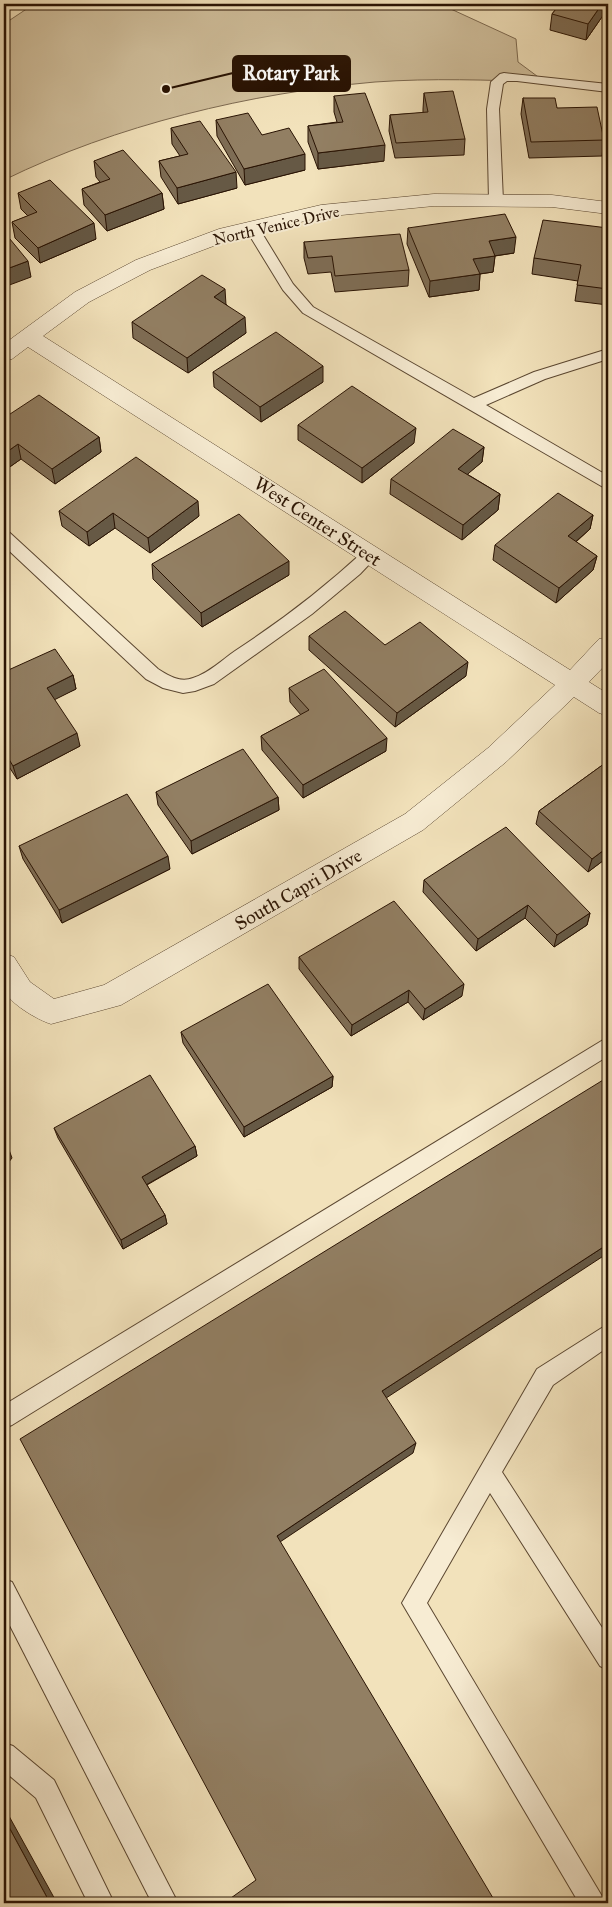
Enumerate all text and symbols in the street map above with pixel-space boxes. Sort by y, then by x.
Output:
callout: Rotary Park [233,56,350,91]
text: Rotary Park [242,61,340,86]
street label: North Venice Drive [211,202,341,249]
street label: West Center Street [250,472,386,571]
street label: South Capri Drive [231,844,366,935]

